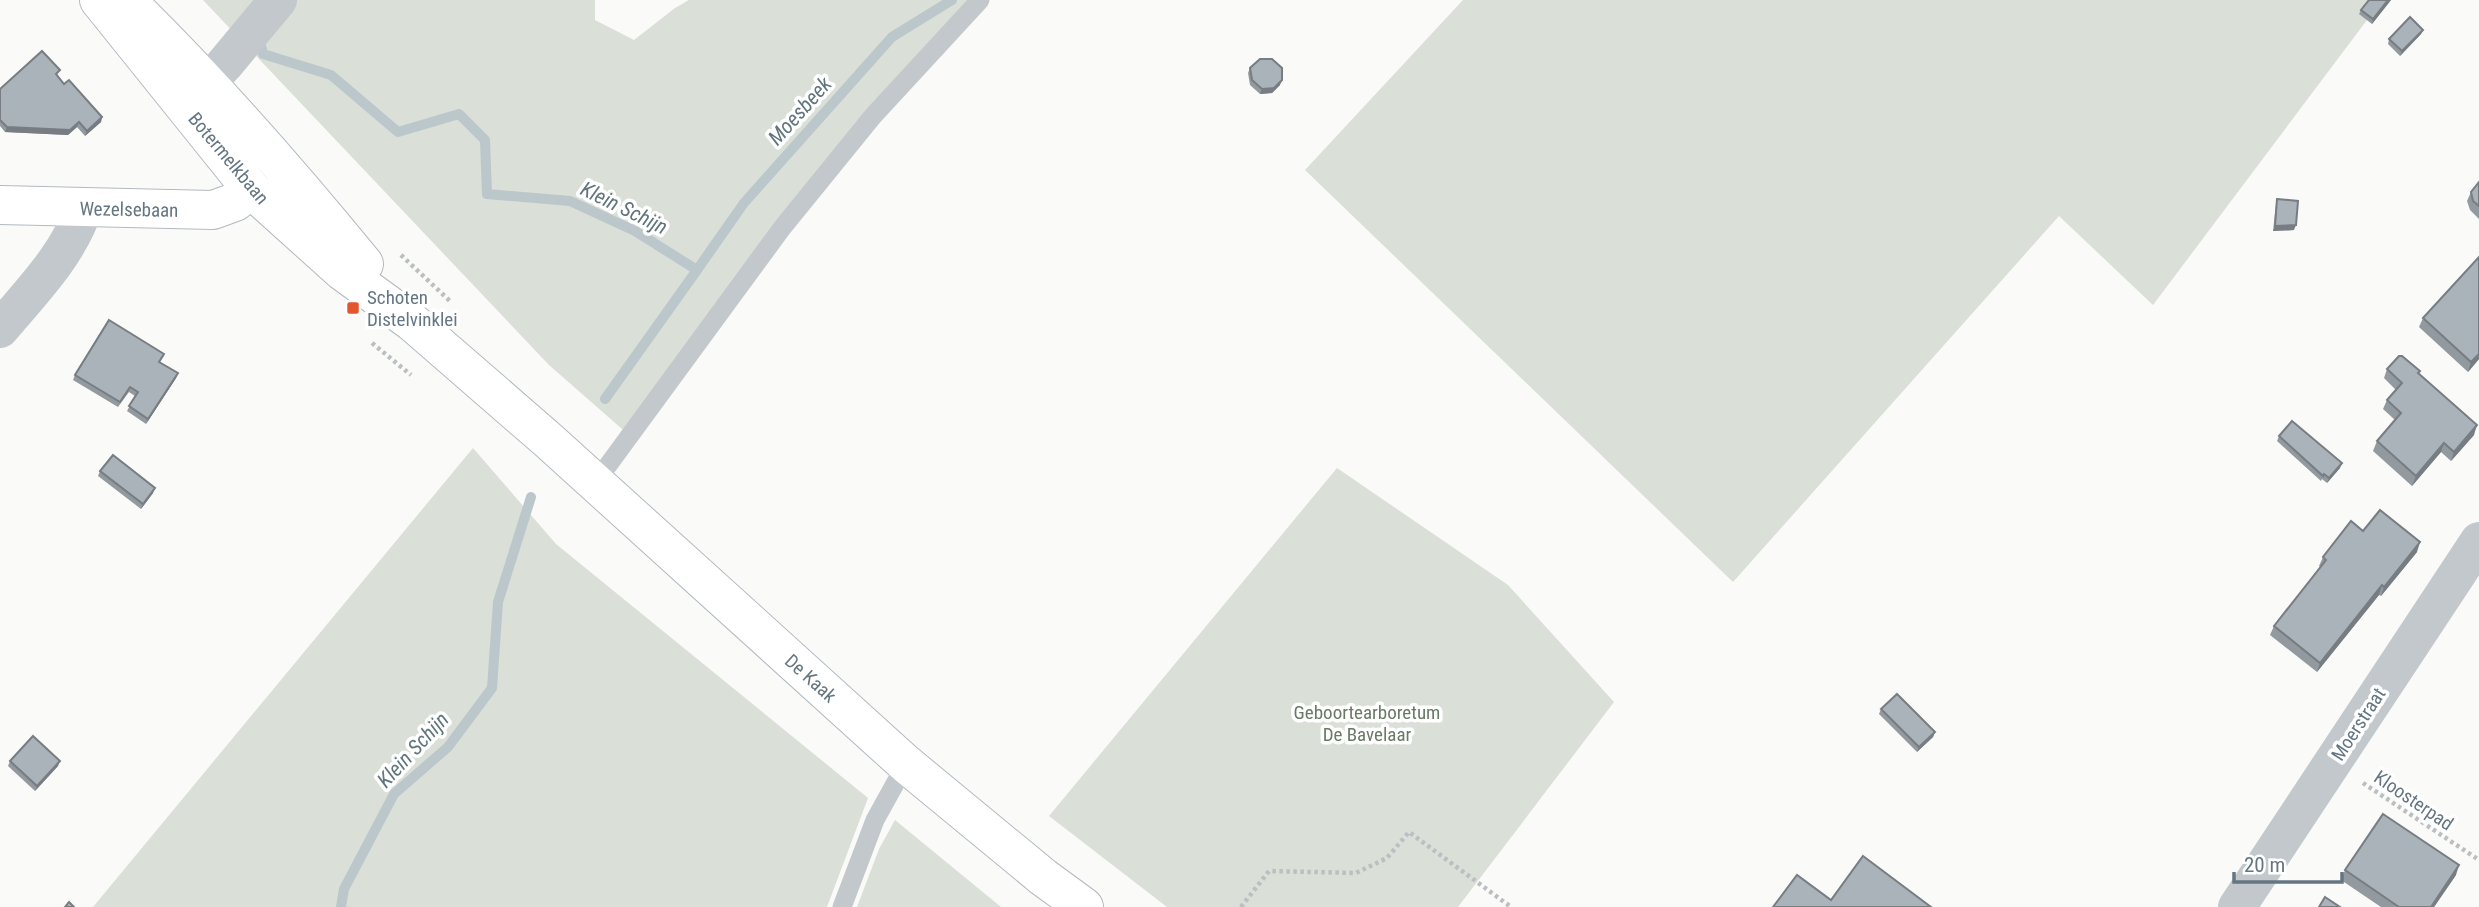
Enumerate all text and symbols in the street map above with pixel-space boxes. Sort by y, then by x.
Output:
water label: Moesbeek [763,72,837,150]
street label: Botermelkbaan [183,108,274,209]
water label: Klein Schijn [577,177,671,239]
street label: Wezelsebaan [79,197,179,222]
place label: Schoten Distelvinklei [367,286,458,331]
marker: Schoten Distelvinklei [345,300,361,316]
street label: De Kaak [780,649,841,708]
street label: Moerstraat [2326,684,2390,765]
park label: Geboortearboretum De Bavelaar [1294,701,1440,746]
water label: Klein Schijn [372,708,454,792]
street label: Kloosterpad [2370,766,2458,835]
scale bar [2234,841,2342,885]
text: 20 m [2244,853,2285,877]

